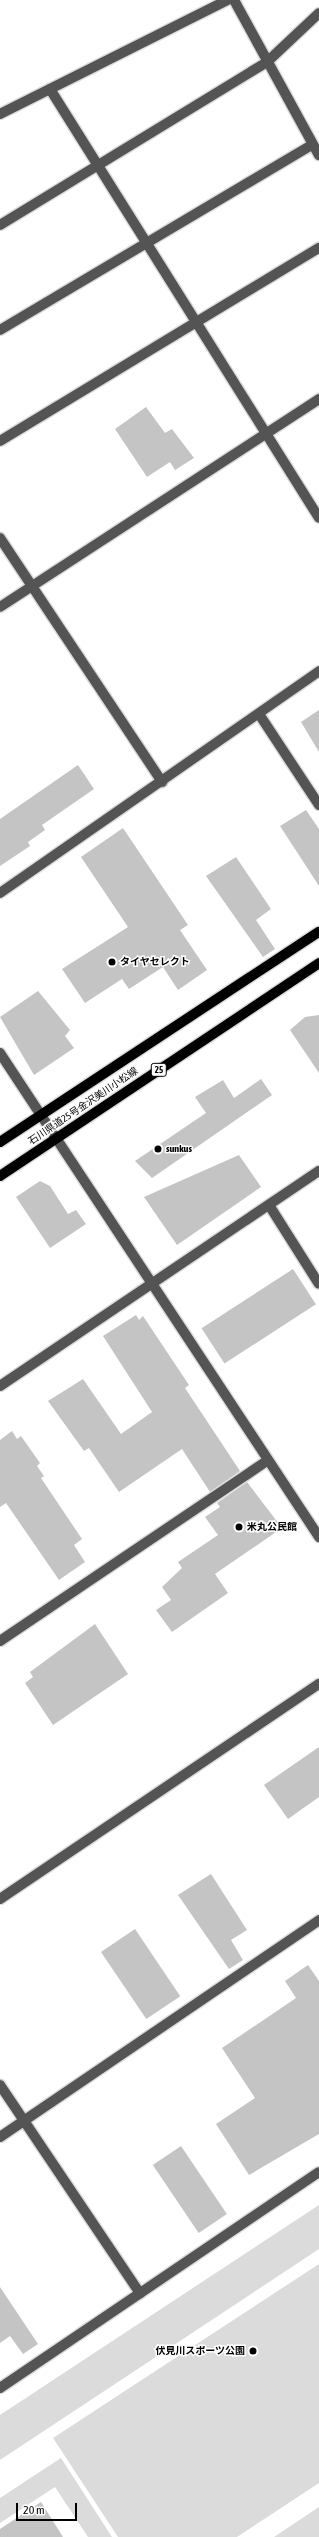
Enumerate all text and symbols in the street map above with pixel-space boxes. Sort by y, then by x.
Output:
place label: タイヤセレクト [120,956,190,968]
marker: タイヤセレクト [107,957,117,967]
road number: 25 [150,1063,168,1077]
street label: 石川県道25号金沢美川小松線 [26,1065,140,1147]
place label: sunkus [166,1143,192,1155]
marker: sunkus [153,1144,163,1154]
place label: 米丸公民館 [247,1521,297,1533]
marker: 米丸公民館 [234,1522,244,1532]
place label: 伏見川スポーツ公園 [155,2345,245,2357]
marker: 伏見川スポーツ公園 [248,2346,258,2356]
scale bar [18,2495,79,2521]
text: 20 m [23,2503,45,2517]

